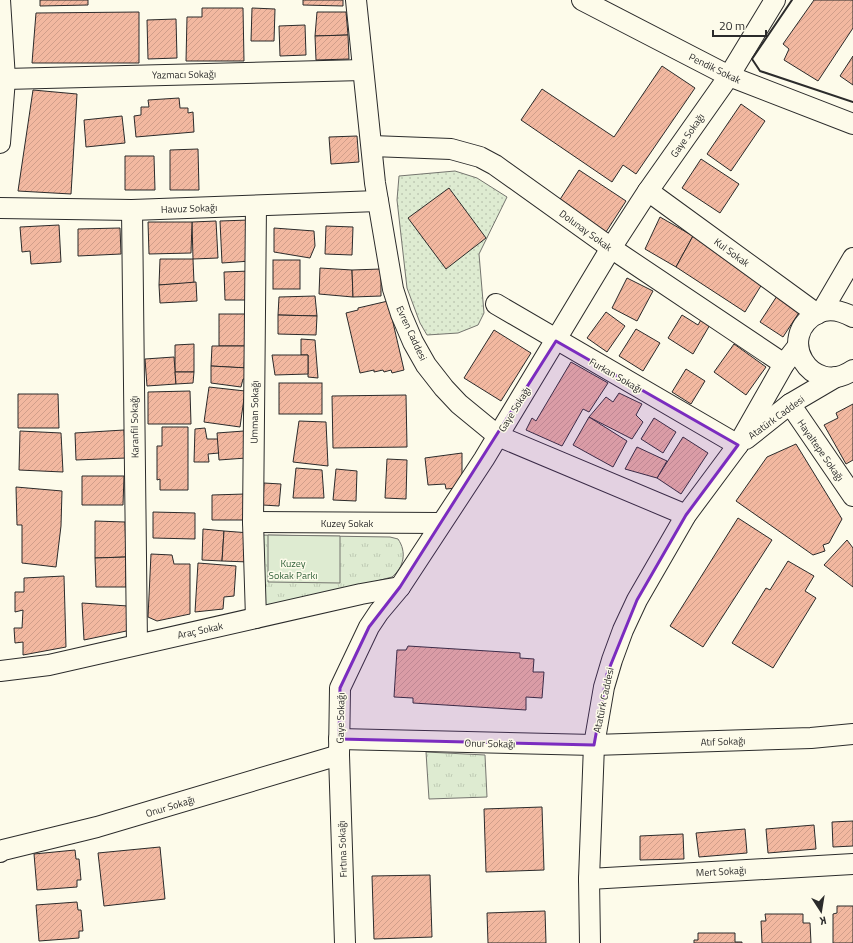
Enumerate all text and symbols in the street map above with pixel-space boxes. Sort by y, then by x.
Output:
scale bar [713,12,766,38]
text: 20 m [719,16,745,35]
street label: Pendik Sokak [686,49,743,88]
street label: Yazmacı Sokağı [152,66,216,83]
street label: Gaye Sokağı [667,110,708,160]
street label: Havuz Sokağı [161,200,217,217]
street label: Dolunay Sokak [556,206,615,255]
street label: Kul Sokak [711,234,753,271]
street label: Evren Caddesi [392,303,431,363]
street label: Furkan Sokağı [586,354,645,397]
street label: Umman Sokağı [246,380,263,444]
street label: Gaye Sokağı [495,384,534,435]
street label: Atatürk Caddesi [745,392,808,443]
street label: Karanfil Sokağı [126,396,143,458]
street label: Hayaltepe Sokağı [794,416,848,484]
street label: Kuzey Sokak [321,516,374,531]
park label: Kuzey Sokak Parkı [269,556,317,583]
street label: Araç Sokak [176,618,224,643]
street label: Atatürk Caddesi [589,666,618,734]
street label: Gaye Sokağı [333,692,348,744]
street label: Atıf Sokağı [700,733,746,750]
street label: Onur Sokağı [464,736,515,751]
street label: Onur Sokağı [144,792,197,821]
street label: Fırtına Sokağı [334,820,351,878]
street label: Mert Sokağı [695,863,747,880]
north arrow [801,891,841,931]
text: K [818,912,828,929]

